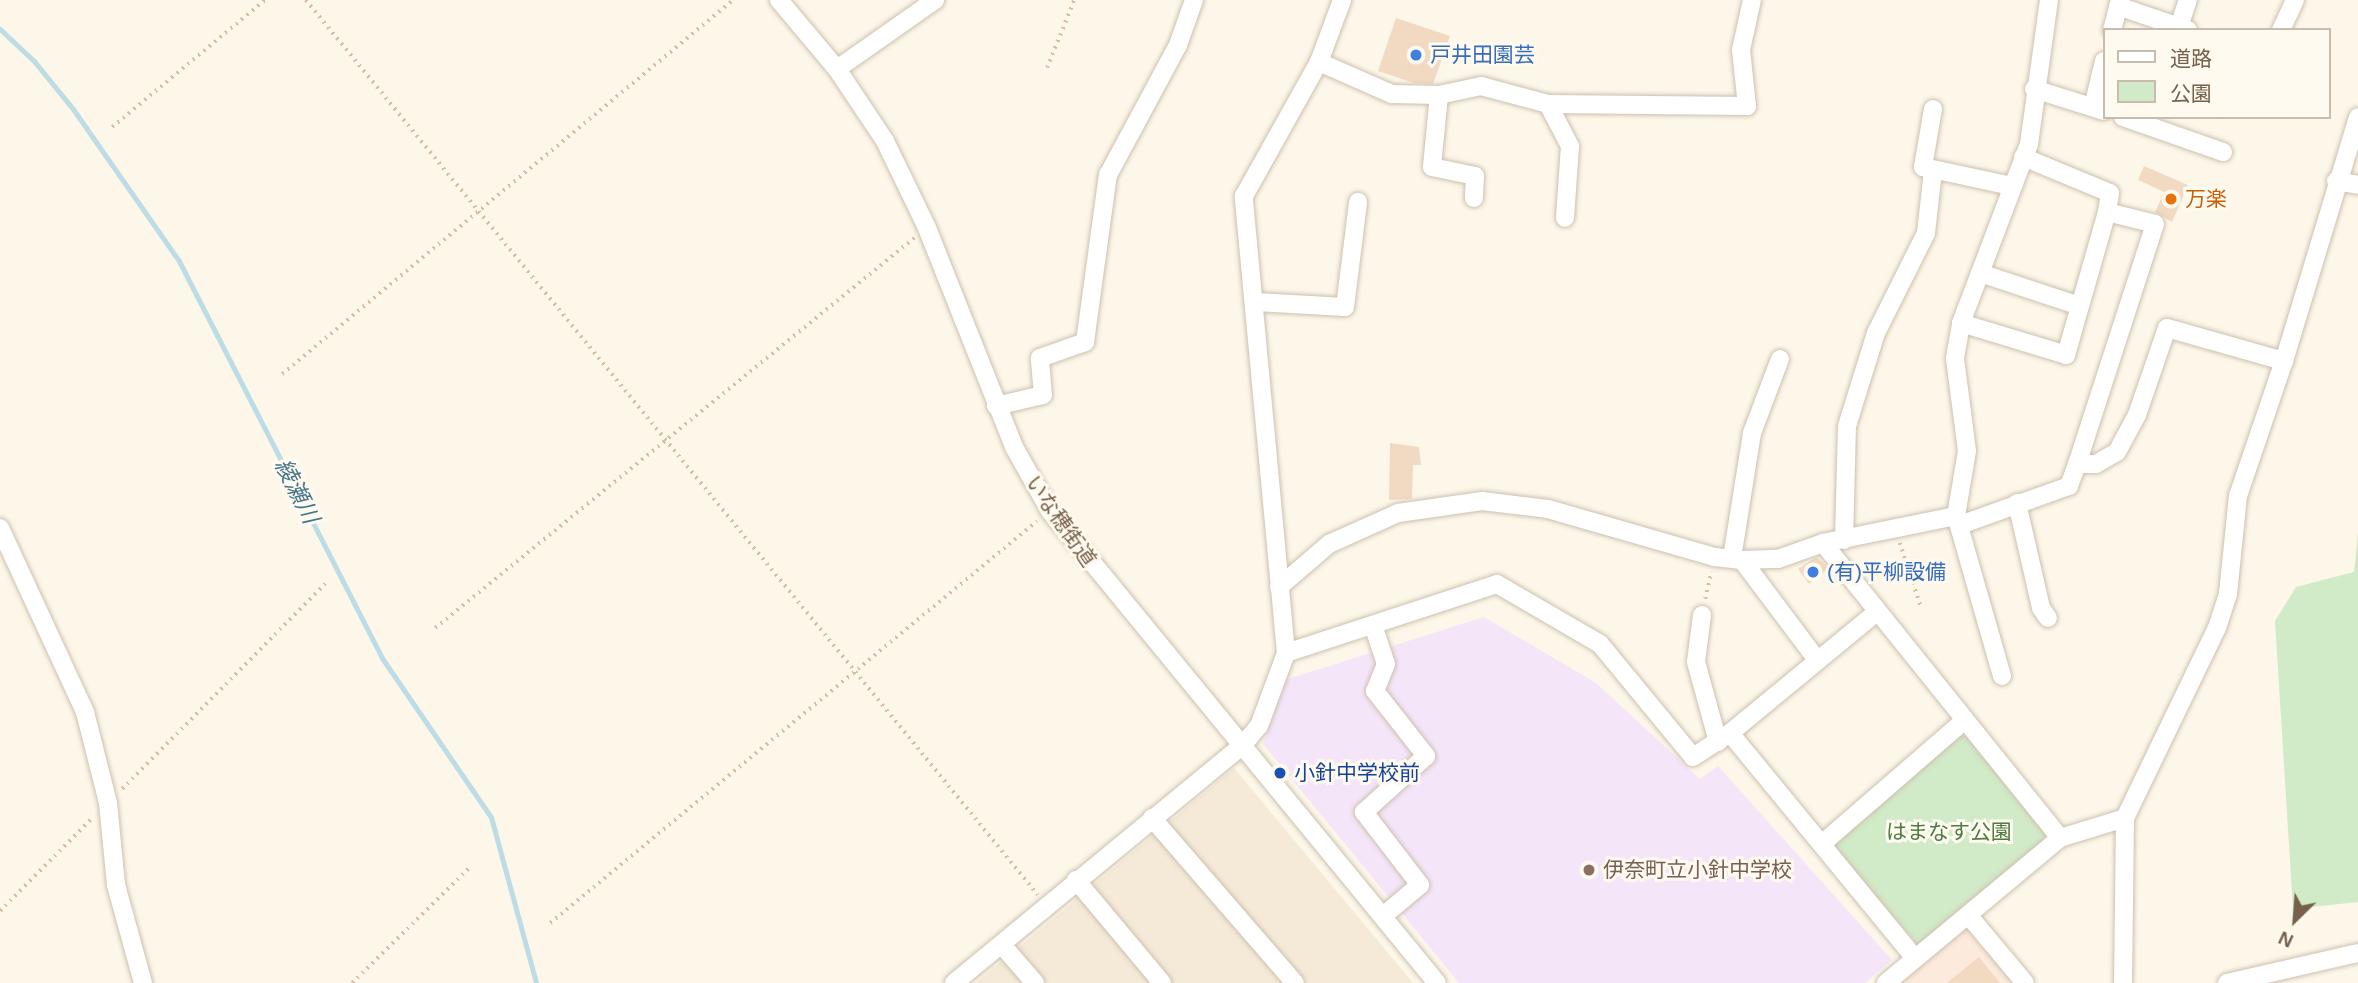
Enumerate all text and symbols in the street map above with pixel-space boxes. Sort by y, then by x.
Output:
legend [2102,28,2330,119]
place label: 戸井田園芸 [1430,42,1535,68]
marker: 戸井田園芸 [1408,47,1424,63]
text: 道路 [2170,47,2212,70]
text: 公園 [2170,82,2212,105]
place label: 万楽 [2185,186,2227,212]
marker: 万楽 [2163,191,2179,207]
water label: 綾瀬川 [269,454,325,528]
street label: いな穂街道 [1021,471,1101,571]
place label: (有)平柳設備 [1827,559,1946,585]
marker: (有)平柳設備 [1805,564,1821,580]
place label: 小針中学校前 [1294,760,1420,786]
marker: 小針中学校前 [1272,765,1288,781]
park label: はまなす公園 [1886,819,2012,845]
place label: 伊奈町立小針中学校 [1603,857,1792,883]
marker: 伊奈町立小針中学校 [1581,862,1597,878]
north arrow [2260,885,2330,955]
text: N [2275,927,2297,952]

